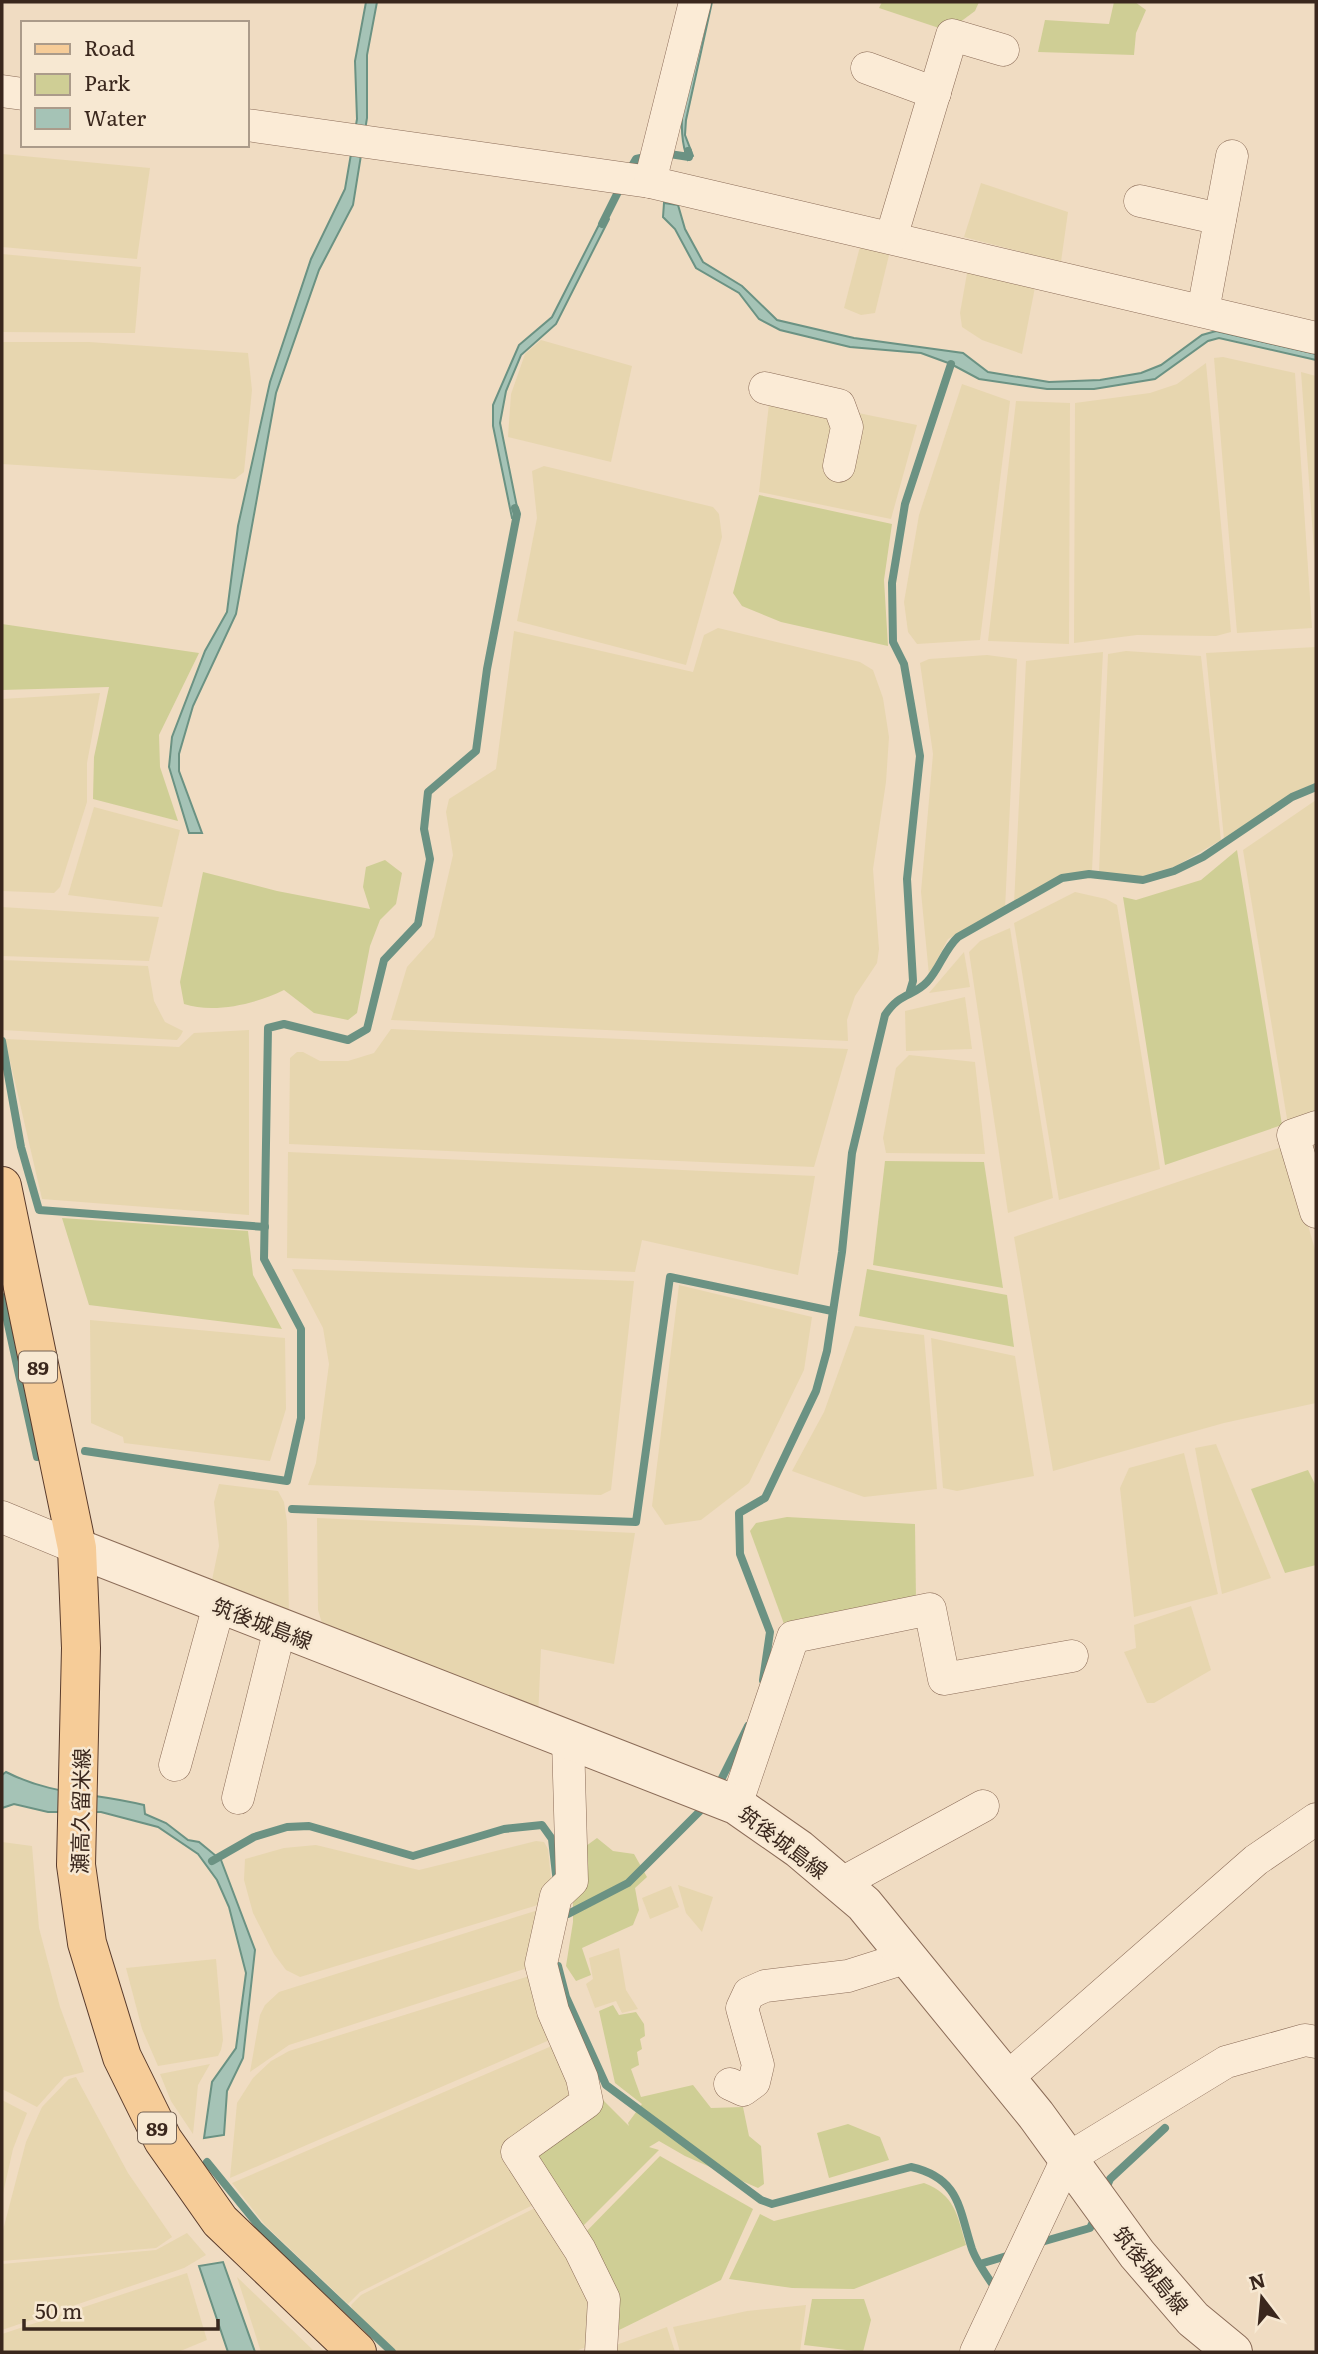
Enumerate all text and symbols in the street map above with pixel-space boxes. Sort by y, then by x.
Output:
legend [21,21,248,147]
text: Road [84,31,135,62]
text: Park [84,66,130,97]
text: Water [84,101,146,132]
road number: 89 [19,1352,57,1382]
street label: 筑後城島線 [208,1589,318,1655]
street label: 瀬高久留米線 [62,1748,96,1874]
street label: 筑後城島線 [733,1797,835,1885]
road number: 89 [138,2112,176,2144]
street label: 筑後城島線 [1107,2218,1197,2320]
north arrow [1227,2263,1297,2333]
text: N [1246,2265,1269,2296]
scale bar [24,2288,219,2332]
text: 50 m [35,2294,82,2325]

